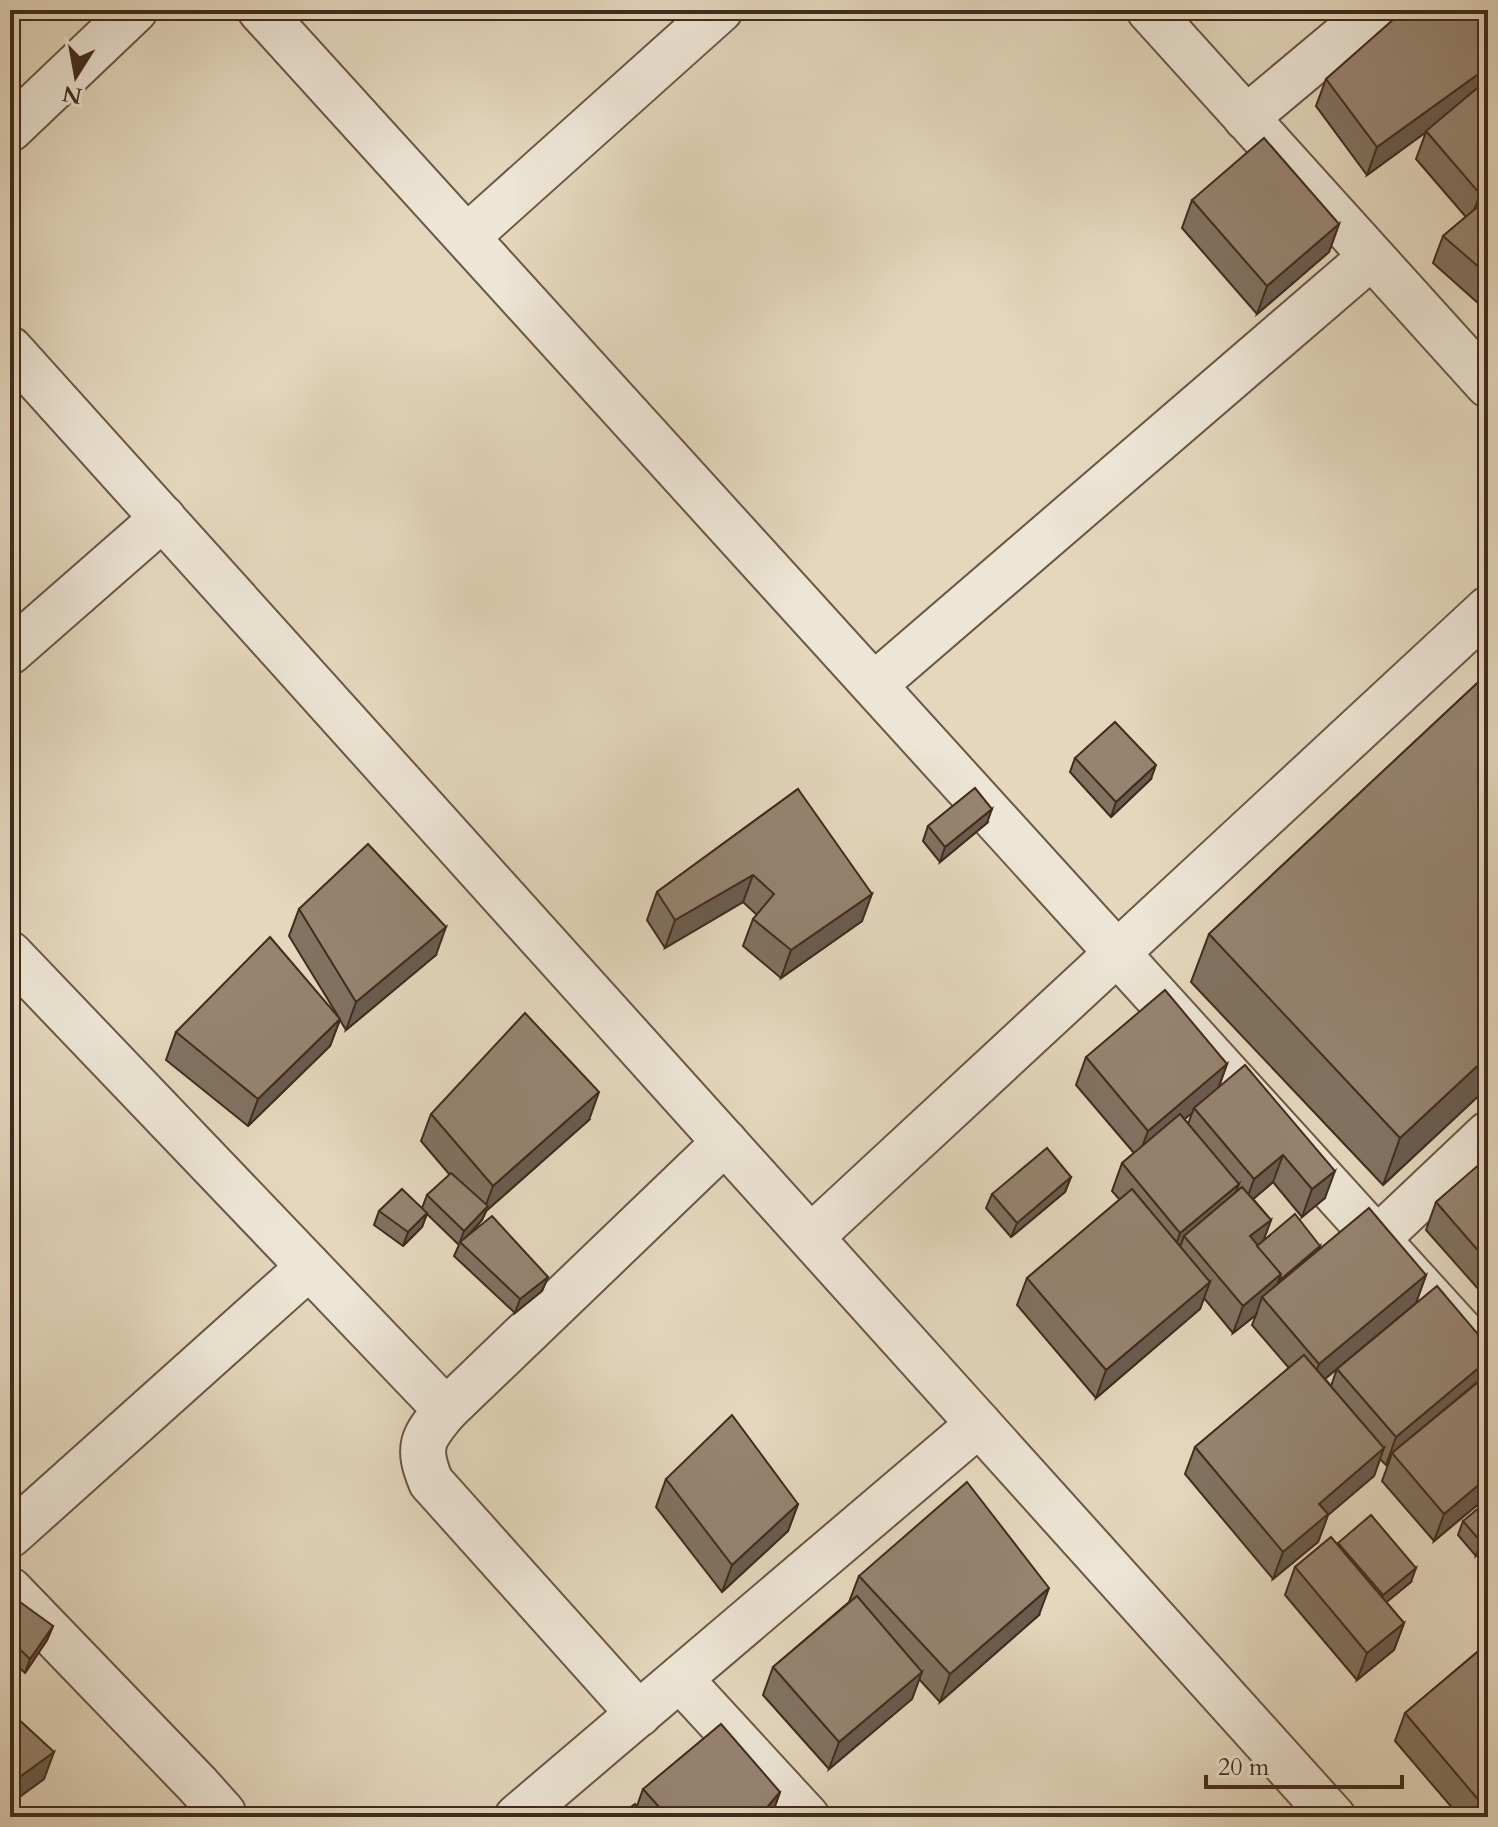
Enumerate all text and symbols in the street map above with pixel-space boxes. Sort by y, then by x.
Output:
north arrow [36,36,116,116]
text: N [60,78,85,111]
scale bar [1206,1739,1402,1789]
text: 20 m [1218,1751,1270,1784]

